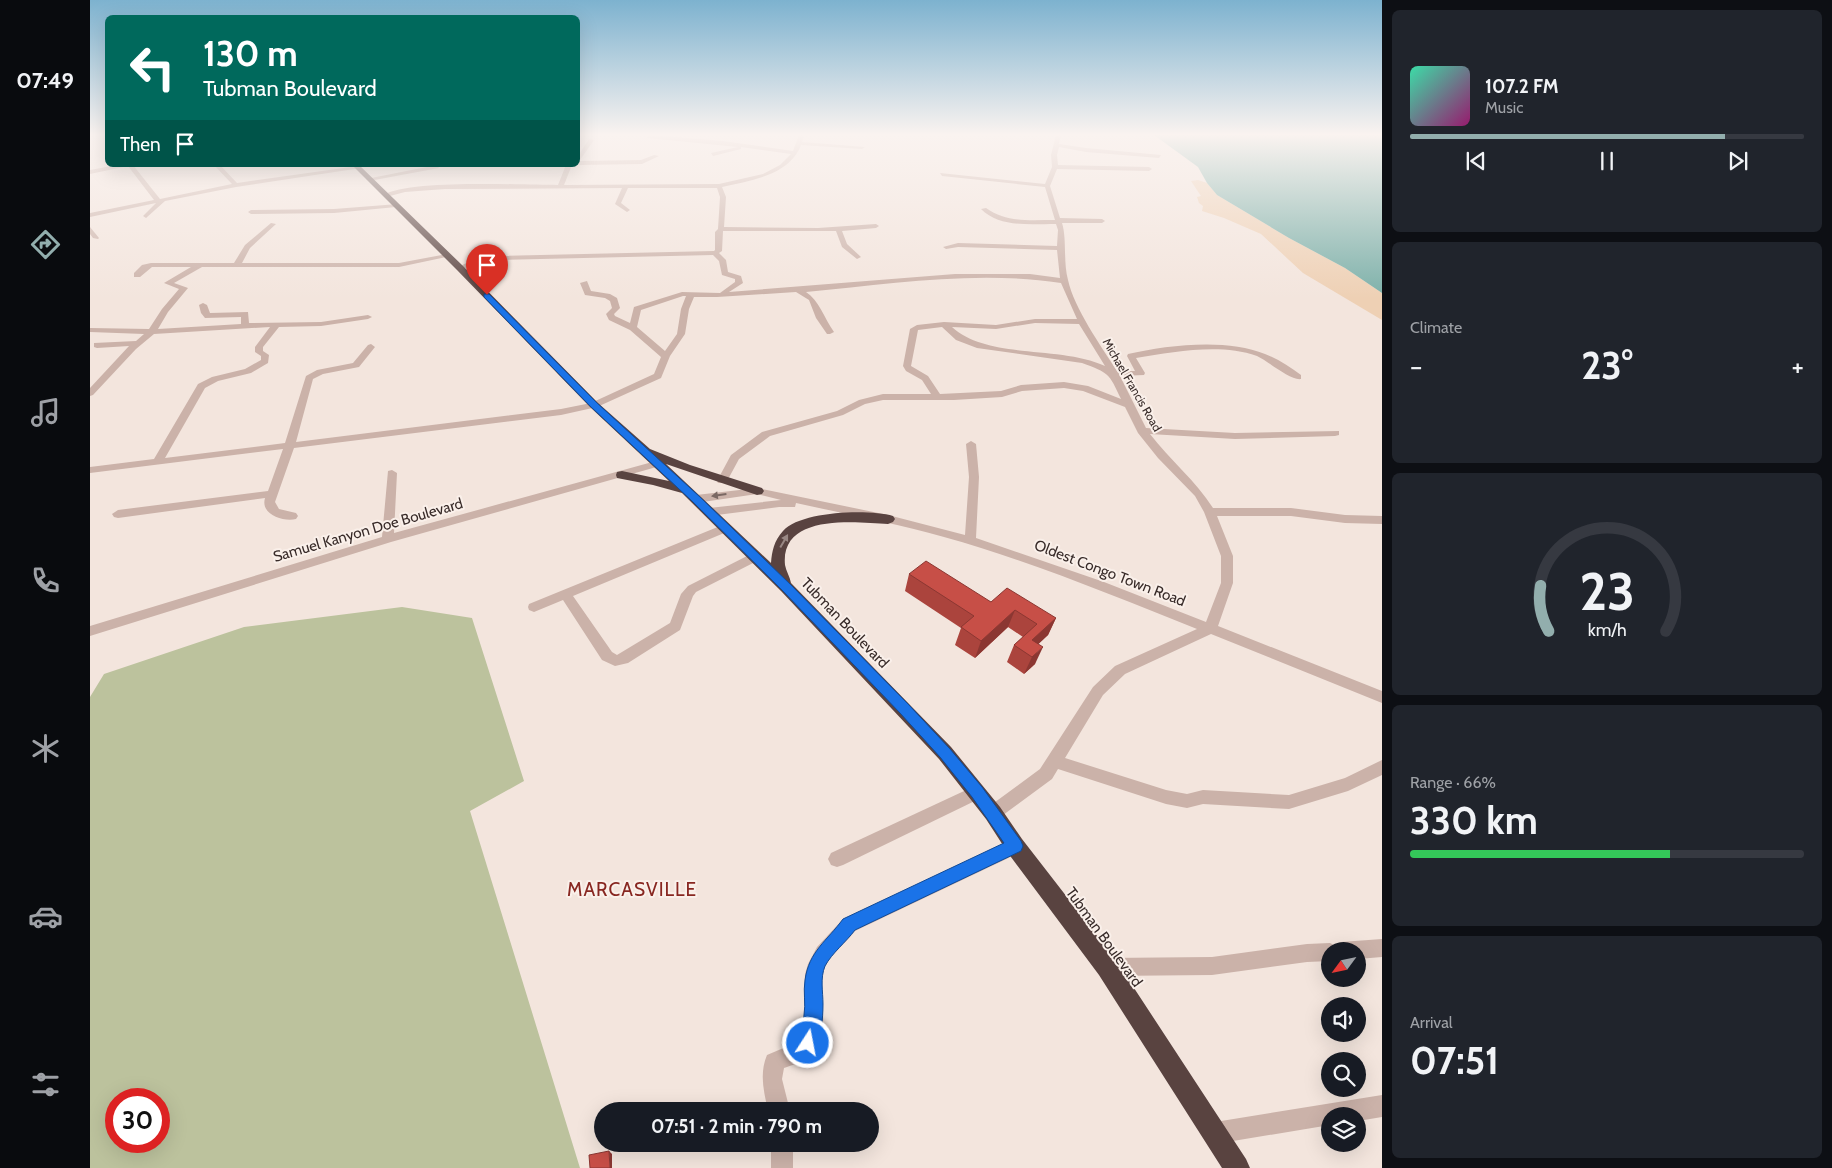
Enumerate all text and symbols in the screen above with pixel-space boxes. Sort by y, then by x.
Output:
text: 130 m [203,32,298,75]
icon: left [120,35,185,100]
text: 07:49 [16,67,74,94]
text: Tubman Boulevard [203,75,377,102]
text: 107.2 FM [1485,75,1559,98]
text: Music [1485,98,1523,117]
icon: arrive [171,130,199,158]
text: Then [120,133,161,156]
icon: previous [1462,147,1490,175]
icon: pause [1593,147,1621,175]
icon: next [1724,147,1752,175]
icon: directions [28,227,63,262]
pin [466,244,508,295]
icon: arrive [473,251,501,279]
text: Climate [1410,318,1462,337]
street label: Michael Francis Road [1100,335,1165,434]
text: 23° [1581,342,1633,389]
text: − [1410,349,1422,383]
text: + [1792,349,1804,383]
icon: music [28,395,63,430]
one-way arrow [711,492,727,500]
street label: Samuel Kanyon Doe Boulevard [271,494,465,566]
one-way arrow [780,534,789,547]
street label: Oldest Congo Town Road [1032,536,1188,610]
text: 23 [1579,560,1635,623]
icon: phone [28,563,63,598]
street label: Tubman Boulevard [797,574,893,672]
text: km/h [1587,619,1627,640]
icon: climate [28,731,63,766]
text: Range · 66% [1410,773,1496,792]
text: 330 km [1410,797,1538,844]
district label: MARCASVILLE [567,878,697,901]
street label: Tubman Boulevard [1062,884,1146,990]
icon: car [28,899,63,934]
north arrow [1321,942,1366,988]
map controls [1321,942,1366,1152]
button: sound [1321,997,1366,1042]
text: Arrival [1410,1013,1453,1032]
position arrow [781,1016,833,1068]
text: 07:51 [1410,1037,1499,1084]
button: search [1321,1052,1366,1097]
icon: filters [28,1067,63,1102]
speed limit sign: 30 [105,1088,170,1153]
button: layers [1321,1107,1366,1152]
text: 07:51 · 2 min · 790 m [651,1115,822,1138]

